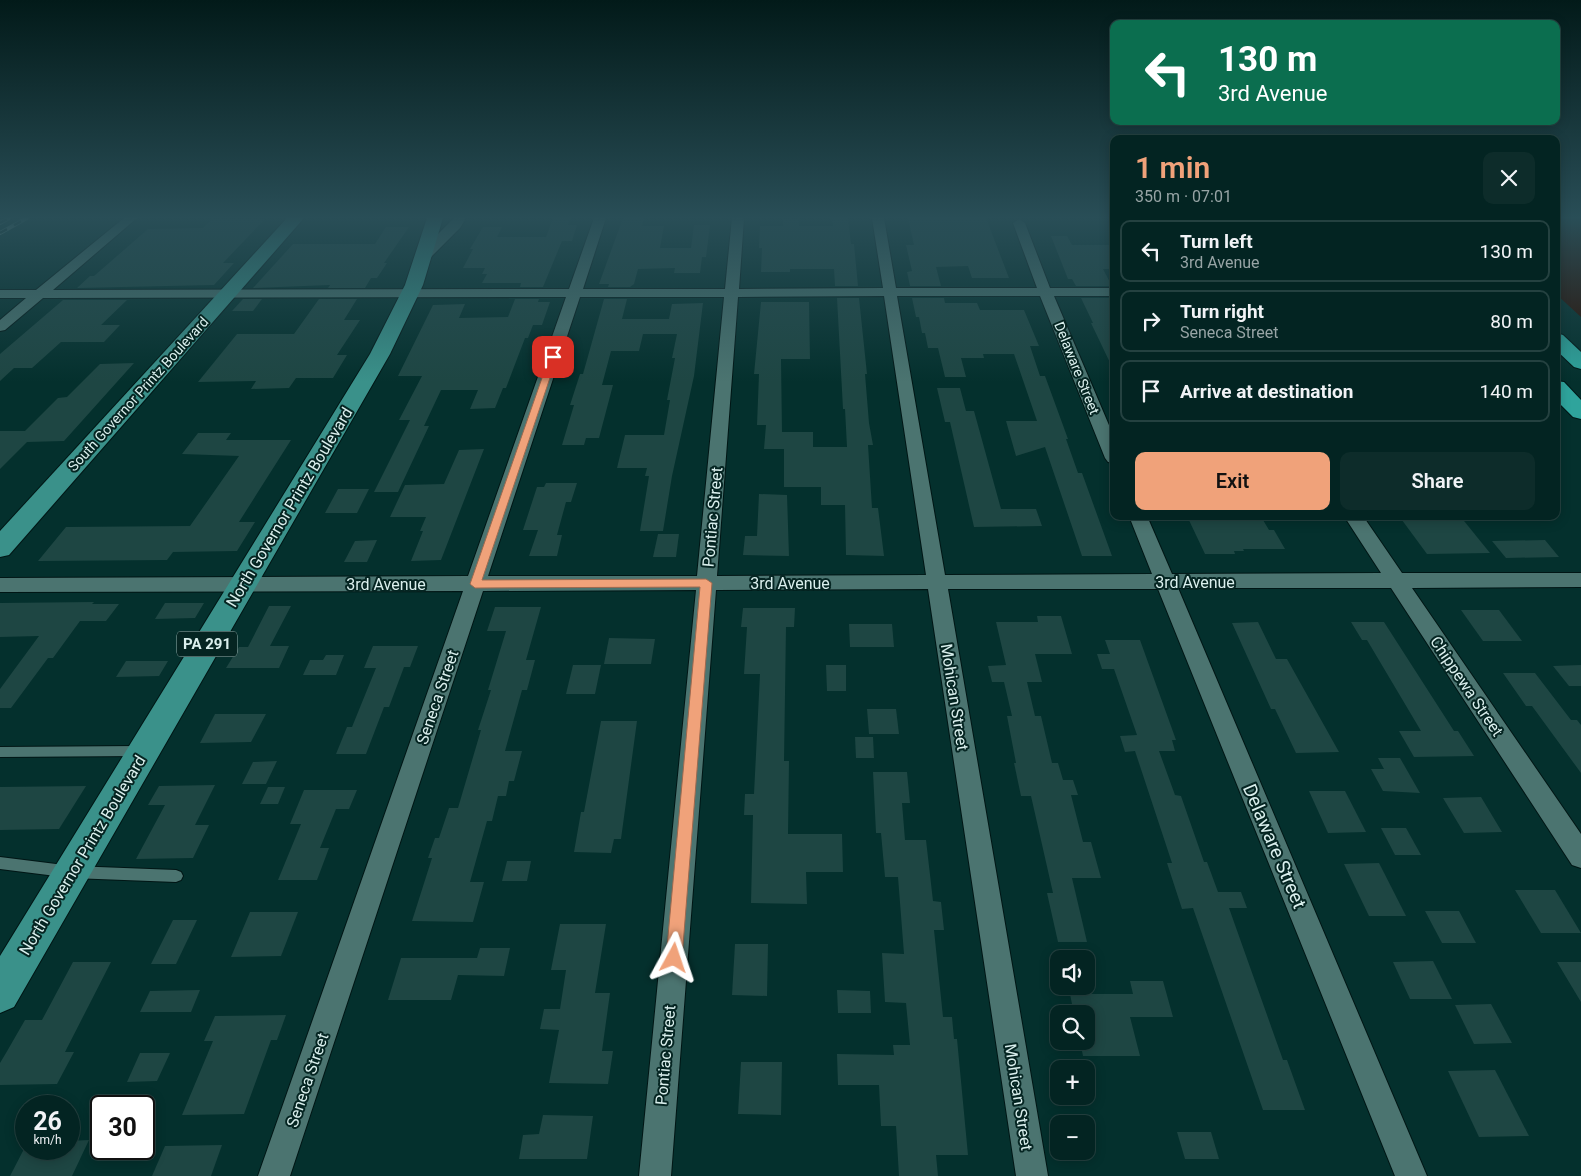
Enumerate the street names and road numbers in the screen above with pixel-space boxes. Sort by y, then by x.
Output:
street label: South Governor Printz Boulevard [65,314,211,474]
street label: Delaware Street [1051,319,1103,417]
street label: North Governor Printz Boulevard [222,404,357,610]
street label: Pontiac Street [699,466,726,568]
street label: 3rd Avenue [1155,573,1235,592]
street label: 3rd Avenue [750,574,830,593]
street label: 3rd Avenue [346,575,426,594]
road number: PA 291 [177,632,237,656]
street label: Chippewa Street [1426,633,1507,740]
street label: Mohican Street [937,642,972,752]
street label: Seneca Street [412,647,462,747]
street label: North Governor Printz Boulevard [15,752,150,958]
street label: Delaware Street [1238,780,1311,912]
street label: Pontiac Street [652,1004,679,1106]
street label: Seneca Street [282,1030,332,1130]
street label: Mohican Street [1001,1042,1036,1152]

